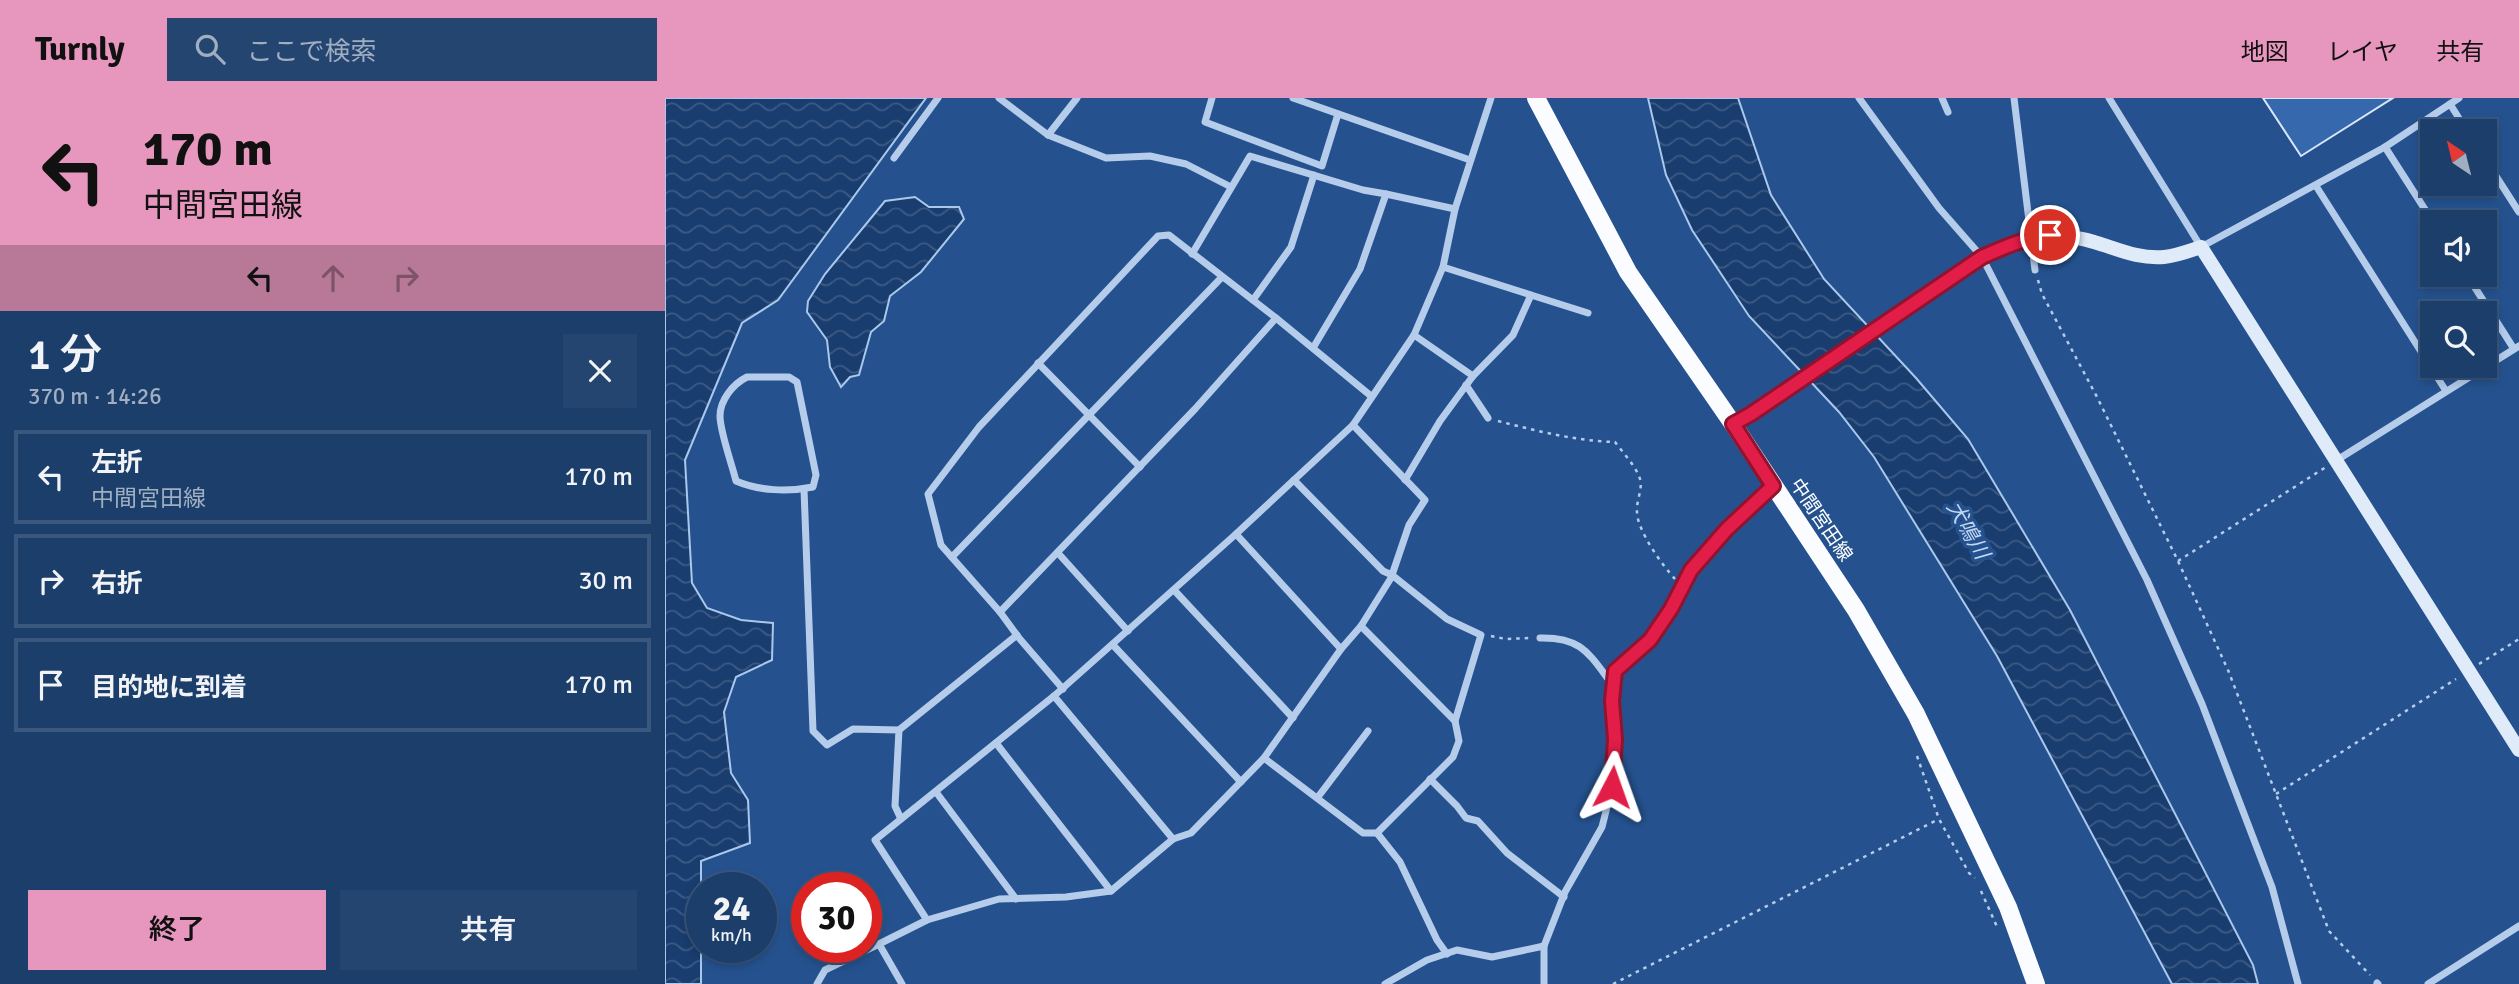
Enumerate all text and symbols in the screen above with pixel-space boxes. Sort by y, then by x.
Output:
search box [167,18,657,81]
text: Turnly [35,29,125,70]
icon: search [191,30,229,68]
text: ここで検索 [247,36,377,68]
text: 地図 [2241,37,2289,67]
text: レイヤ [2327,37,2398,67]
text: 共有 [2436,37,2484,67]
text: 170 m [143,119,273,179]
north arrow [2420,119,2497,196]
map controls [2420,119,2497,378]
icon: left [28,126,119,217]
text: 中間宮田線 [143,186,303,225]
pin [2020,205,2080,265]
button: sound [2420,210,2497,287]
icon: arrive [2031,216,2069,254]
icon: left [241,259,279,297]
icon: ahead [314,259,352,297]
icon: right [387,259,425,297]
button: search [2420,301,2497,378]
text: 1 分 [28,330,102,381]
button: close [563,334,637,408]
text: 370 m · 14:26 [28,382,162,411]
text: 左折 [91,447,143,479]
icon: left [32,458,70,496]
text: 170 m [564,461,633,493]
street label: 中間宮田線 [1784,474,1858,566]
text: 中間宮田線 [91,484,206,513]
water label: 犬鳴川 [1941,496,1996,566]
icon: right [32,562,70,600]
text: 30 m [578,565,633,597]
text: 右折 [91,568,143,600]
icon: arrive [32,666,70,704]
text: 170 m [564,669,633,701]
text: 目的地に到着 [91,672,247,704]
position arrow [1575,750,1649,824]
speed limit sign: 30 [791,872,882,963]
text: 24 [713,887,750,930]
button: 終了 [28,890,326,970]
button: 共有 [340,890,637,970]
text: km/h [711,924,752,946]

